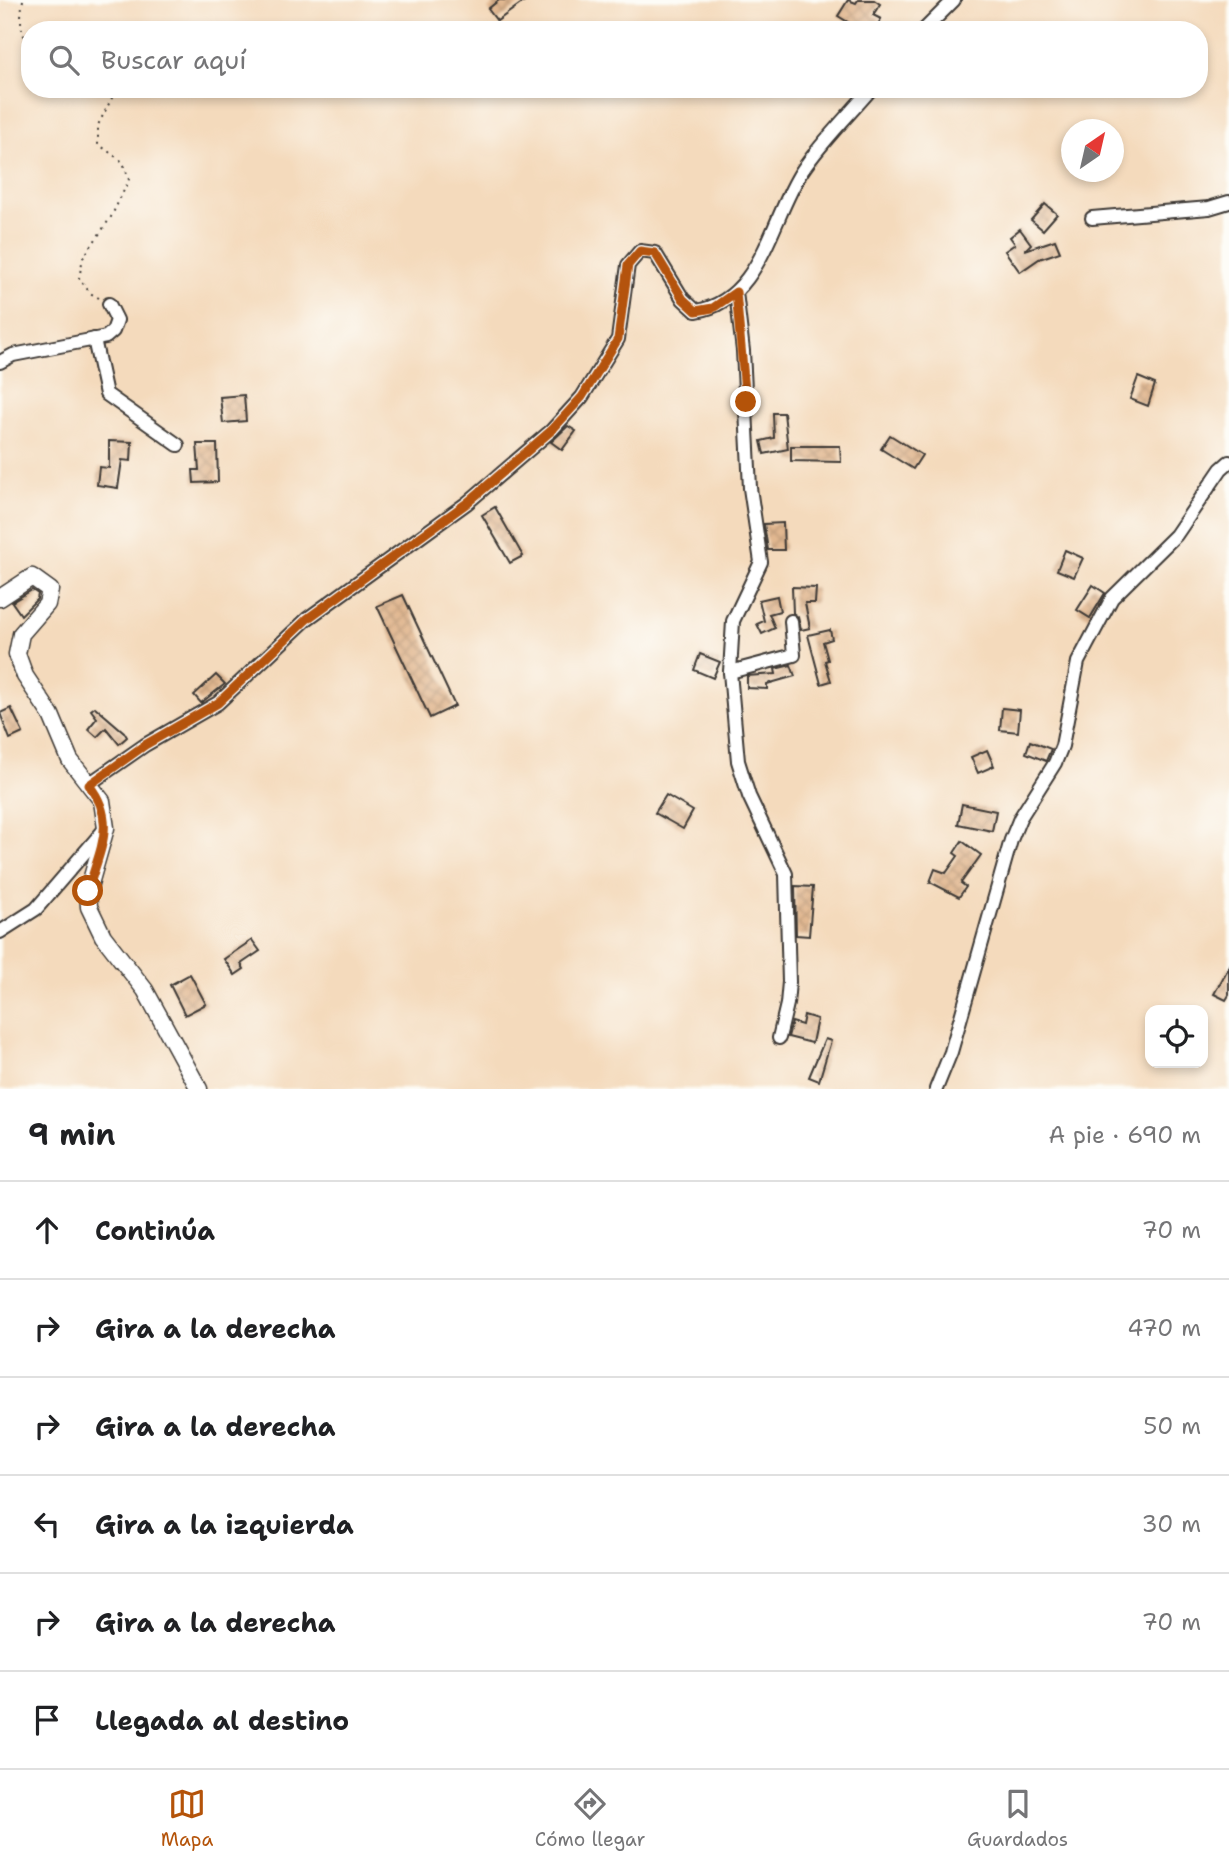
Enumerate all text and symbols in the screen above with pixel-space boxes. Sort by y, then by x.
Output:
search box [21,21,1208,98]
icon: search [45,41,83,79]
text: Buscar aquí [101,42,247,77]
north arrow [1061,119,1124,182]
route end [730,386,761,417]
route start [72,875,103,906]
map controls [1145,1005,1208,1068]
button: locate [1145,1005,1208,1068]
text: 9 min [28,1114,115,1155]
text: A pie · 690 m [1049,1120,1201,1150]
icon: ahead [28,1211,66,1249]
text: Continúa [95,1213,215,1248]
text: 70 m [1142,1215,1201,1245]
icon: right [28,1309,66,1347]
text: Gira a la derecha [95,1311,336,1346]
text: 470 m [1127,1313,1201,1343]
icon: right [28,1407,66,1445]
text: Gira a la derecha [95,1409,336,1444]
text: 50 m [1143,1411,1201,1441]
icon: left [28,1505,66,1543]
text: Gira a la izquierda [95,1507,354,1542]
text: 30 m [1142,1509,1201,1539]
icon: right [28,1603,66,1641]
text: Gira a la derecha [95,1605,336,1640]
text: 70 m [1142,1607,1201,1637]
icon: arrive [28,1701,66,1739]
text: Llegada al destino [95,1703,349,1738]
tab: Mapa [161,1785,213,1852]
tab: Cómo llegar [535,1785,646,1852]
tab: Guardados [967,1785,1068,1852]

